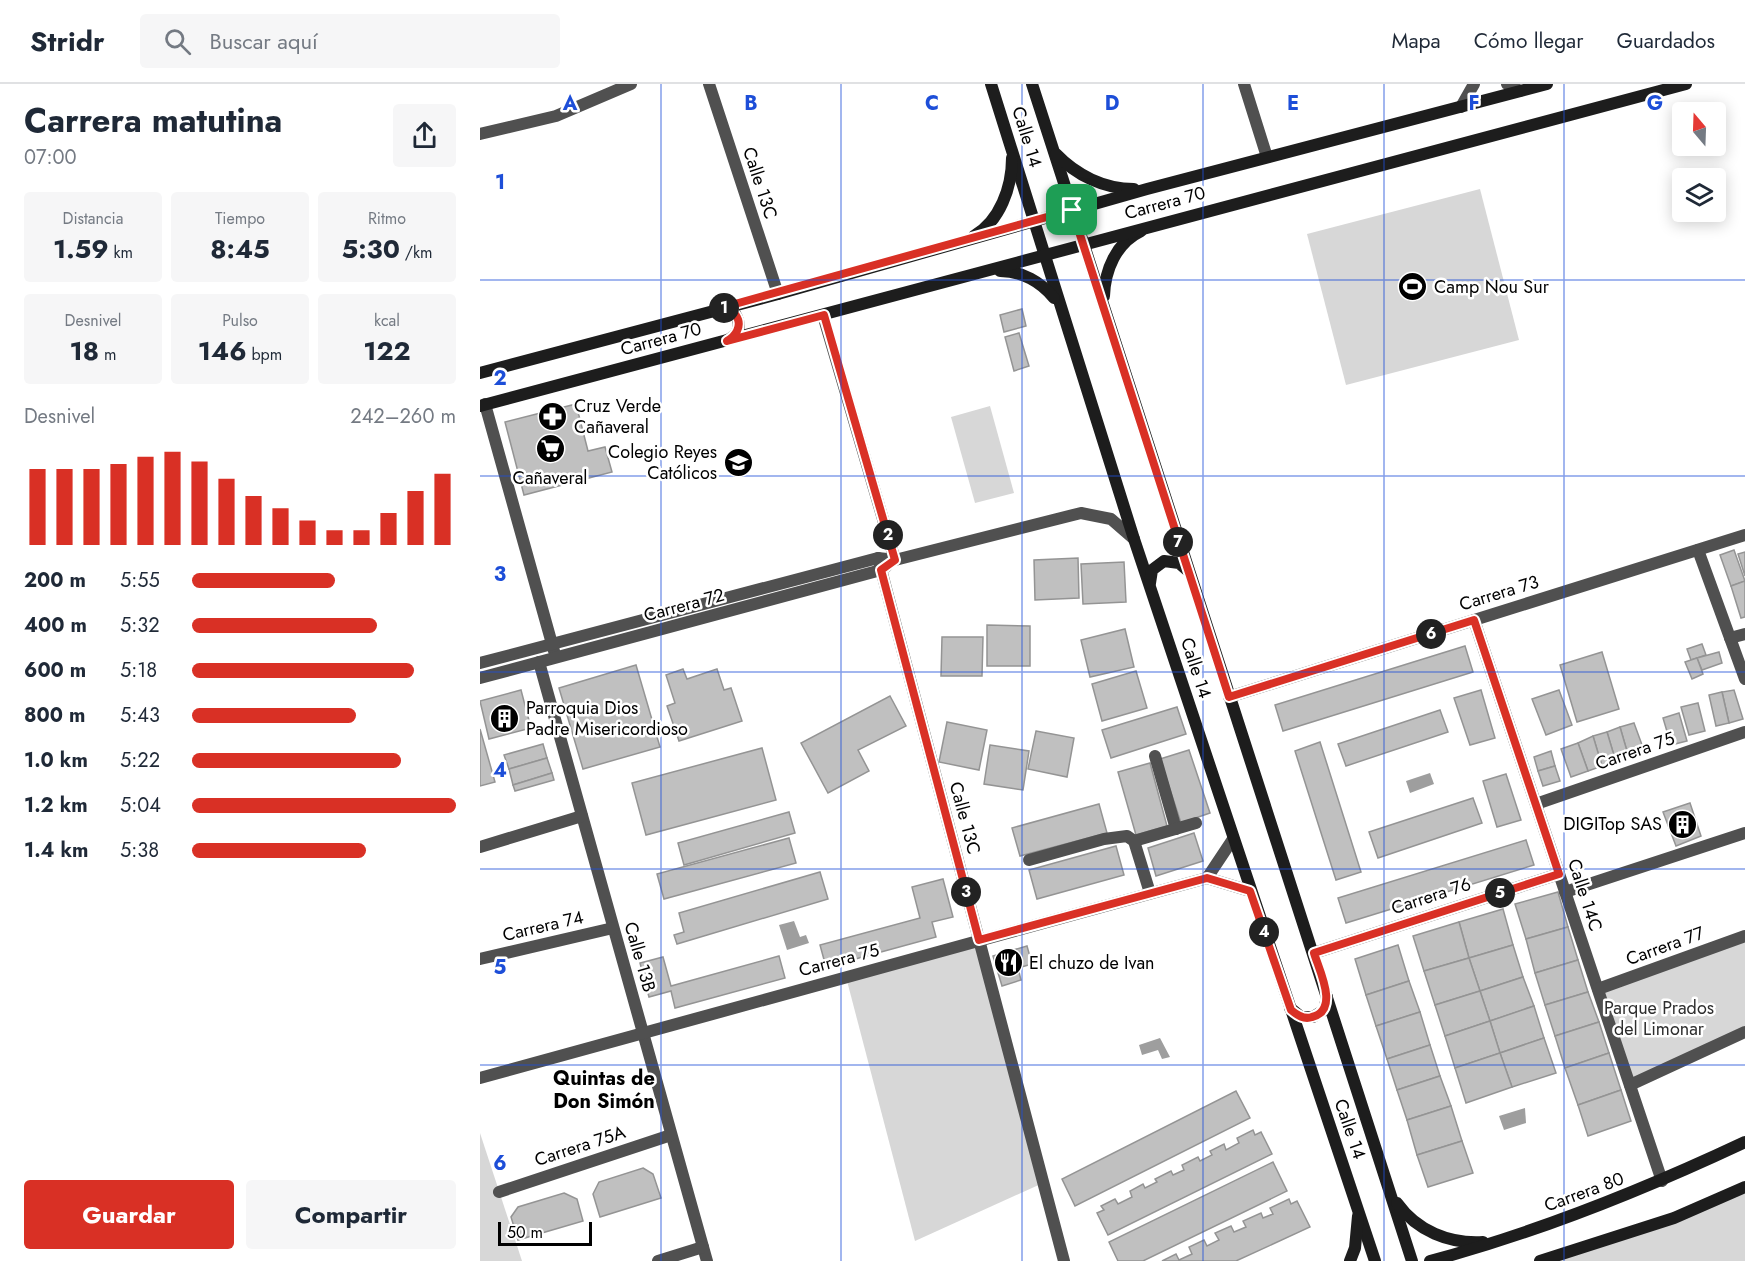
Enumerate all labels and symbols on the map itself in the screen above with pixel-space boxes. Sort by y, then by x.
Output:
text: A [562,89,578,118]
text: B [744,89,758,118]
text: C [925,89,939,118]
text: D [1105,89,1119,118]
text: E [1287,89,1299,118]
text: F [1468,89,1480,118]
text: G [1647,89,1663,118]
north arrow [1672,102,1726,156]
street label: Calle 14 [1005,103,1049,171]
street label: Calle 13C [736,144,784,222]
text: 1 [495,168,505,197]
street label: Carrera 70 [1122,180,1209,226]
pin [1046,184,1097,235]
sports icon: Camp Nou Sur [1397,271,1429,303]
place label: Camp Nou Sur [1434,274,1550,300]
pin: 1 [709,293,739,323]
street label: Carrera 70 [618,316,705,362]
text: 2 [493,364,507,393]
place label: Cruz Verde Cañaveral [574,393,661,440]
pharmacy icon: Cruz Verde Cañaveral [537,400,569,432]
supermarket icon: Cañaveral [534,433,566,465]
place label: Colegio Reyes Católicos [608,439,717,486]
school or university icon: Colegio Reyes Católicos [722,446,754,478]
place label: Cañaveral [513,465,587,491]
pin: 2 [873,520,903,550]
pin: 7 [1163,527,1193,557]
text: 3 [494,560,506,589]
street label: Carrera 73 [1456,569,1542,617]
street label: Carrera 72 [641,582,727,628]
pin: 6 [1416,619,1446,649]
street label: Calle 14 [1174,634,1218,702]
place label: Parroquia Dios Padre Misericordioso [526,695,688,742]
building icon: Parroquia Dios Padre Misericordioso [489,702,521,734]
street label: Carrera 75 [1592,725,1678,777]
text: 4 [493,756,507,785]
street label: Calle 13C [943,779,987,857]
building icon: DIGITop SAS [1667,808,1699,840]
place label: DIGITop SAS [1563,811,1662,837]
street label: Calle 14C [1561,855,1609,935]
street label: Carrera 76 [1388,871,1474,921]
pin: 3 [951,877,981,907]
pin: 5 [1485,878,1515,908]
street label: Carrera 74 [500,904,586,948]
pin: 4 [1249,917,1279,947]
street label: Calle 13B [618,919,662,995]
street label: Carrera 77 [1622,920,1708,972]
street label: Carrera 75 [796,937,882,983]
restaurant icon: El chuzo de Ivan [992,947,1024,979]
place label: El chuzo de Ivan [1029,950,1155,976]
text: 5 [494,953,507,982]
park label: Parque Prados del Limonar [1604,995,1714,1042]
district label: Quintas de Don Simón [553,1064,655,1116]
street label: Calle 14 [1328,1095,1372,1163]
street label: Carrera 75A [531,1119,629,1173]
text: 6 [493,1149,507,1178]
street label: Carrera 80 [1540,1165,1628,1218]
scale bar [498,1219,592,1246]

